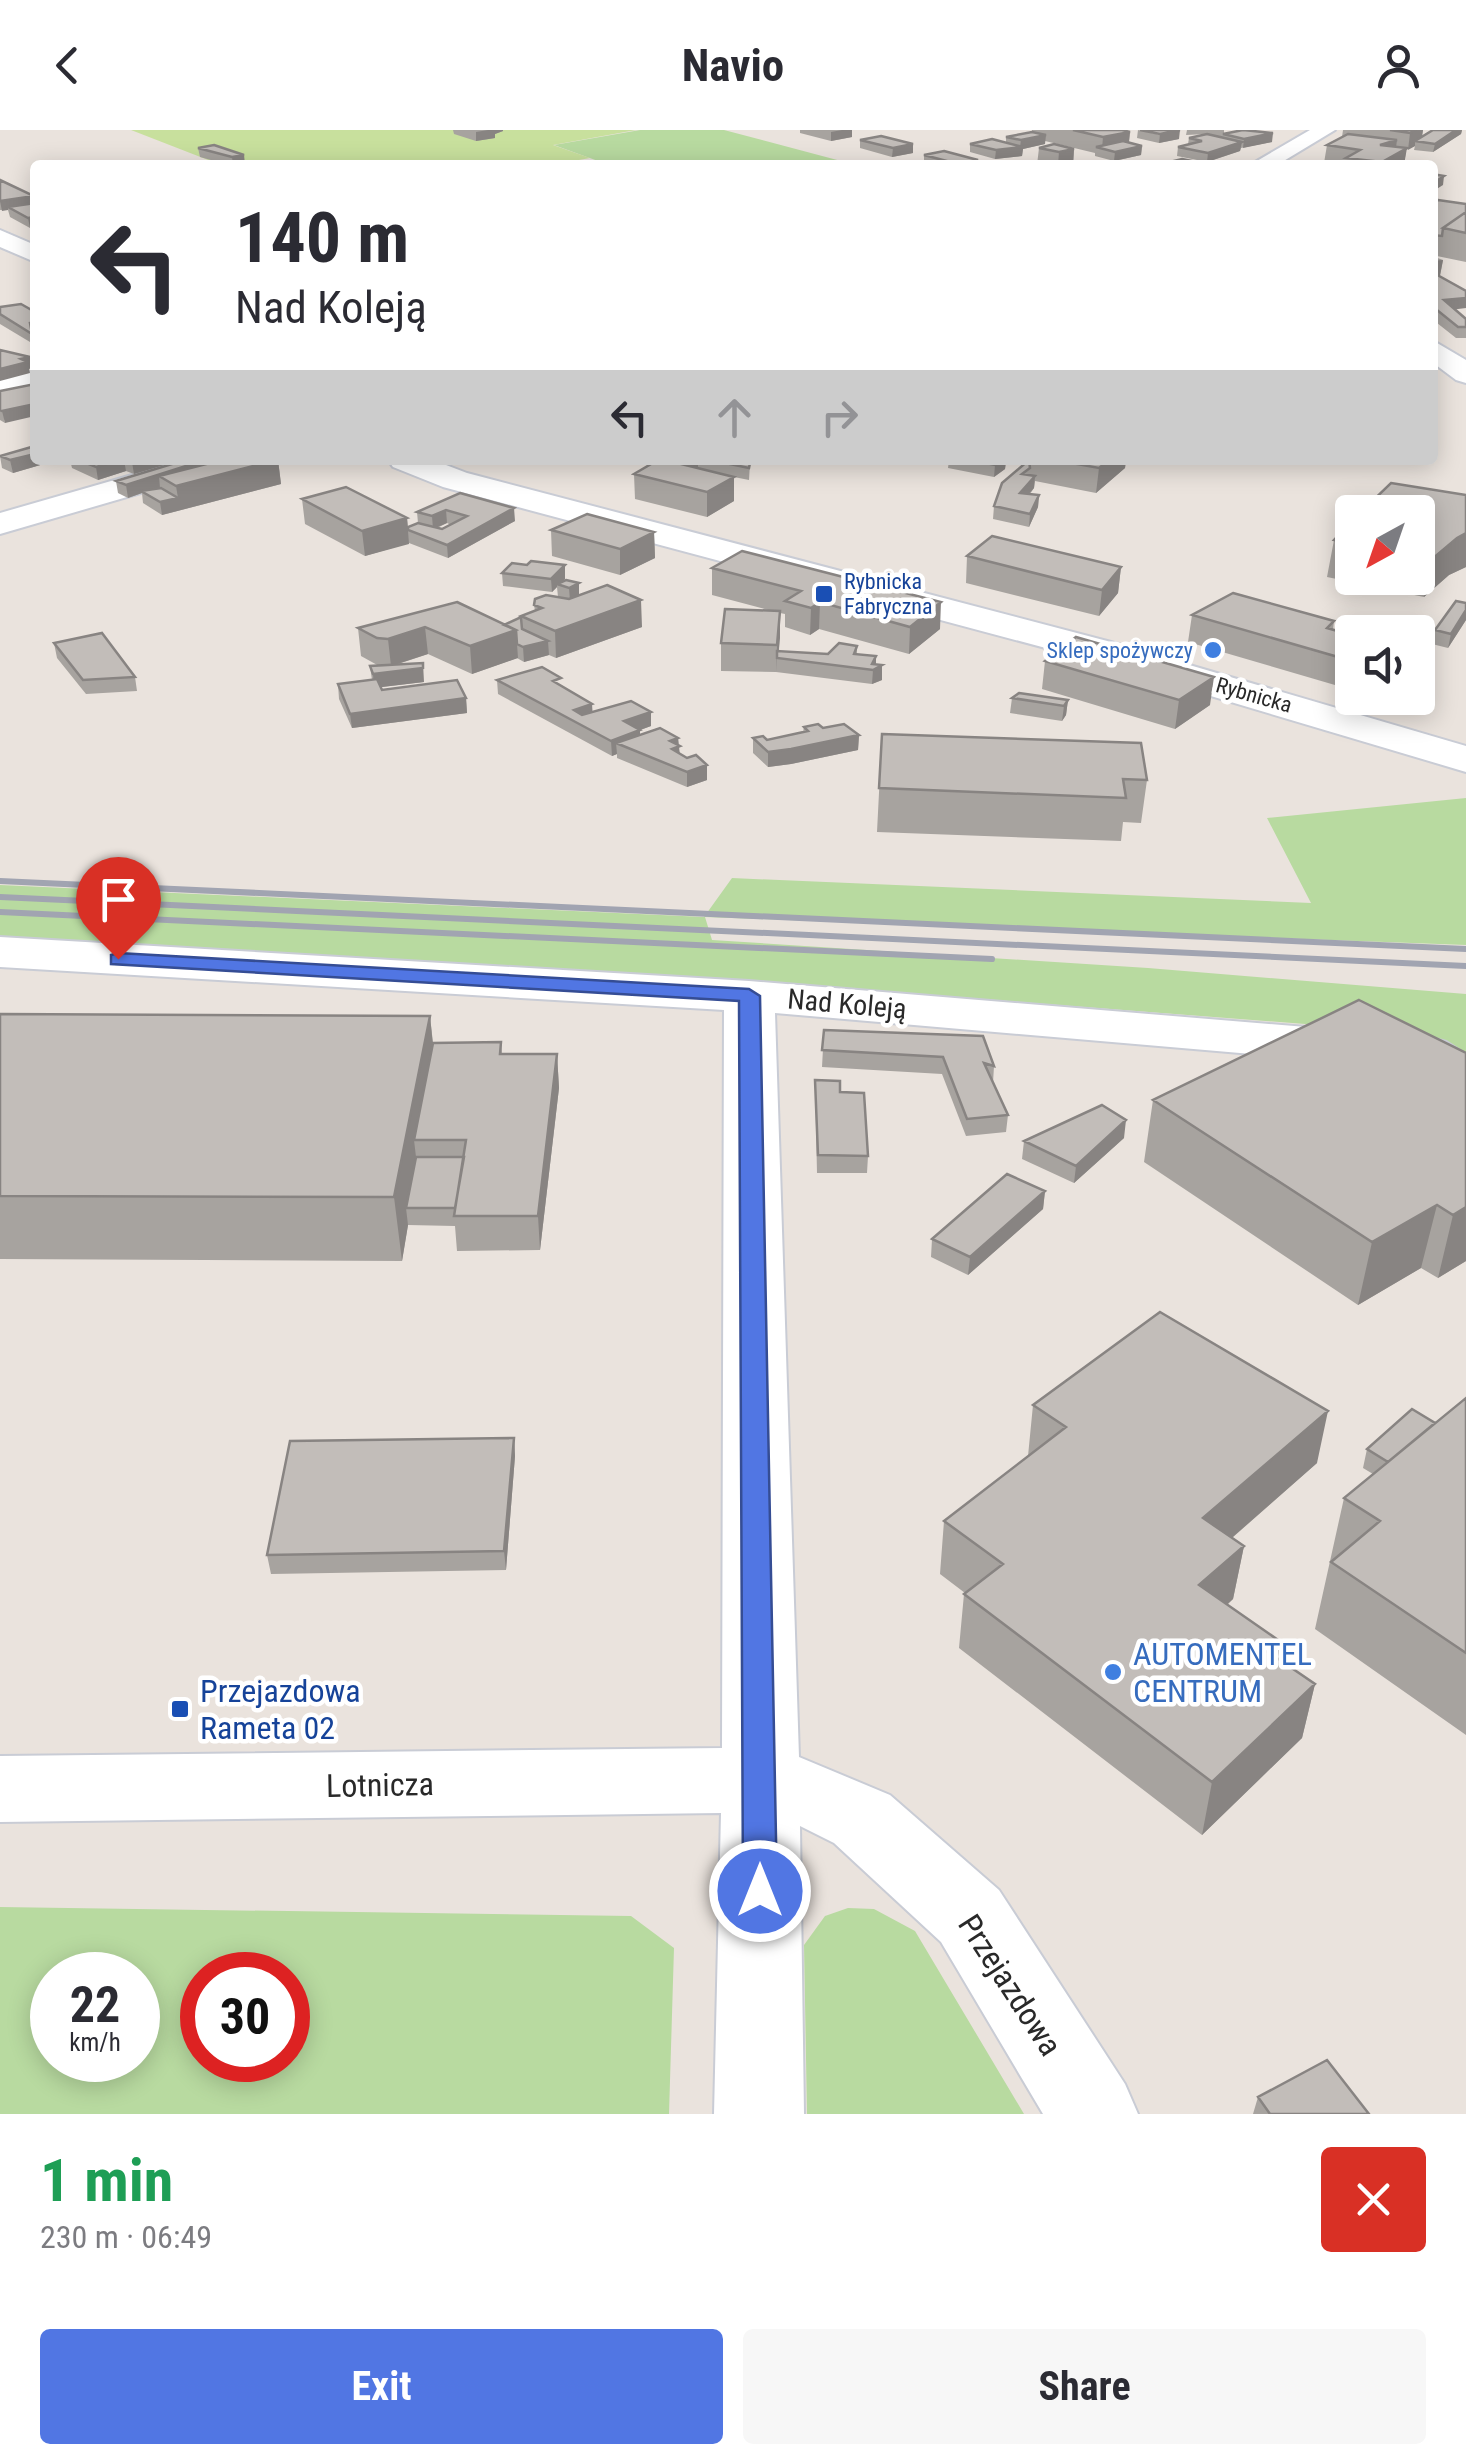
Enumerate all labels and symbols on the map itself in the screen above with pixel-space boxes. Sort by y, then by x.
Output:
north arrow [1335,495,1435,595]
place label: Rybnicka Fabryczna [844,569,933,619]
marker: Rybnicka Fabryczna [813,583,835,605]
place label: Sklep spożywczy [1047,638,1193,663]
marker: Sklep spożywczy [1202,639,1224,661]
street label: Rybnicka [1213,672,1295,718]
pin [76,857,161,960]
street label: Nad Koleją [786,982,908,1026]
place label: AUTOMENTEL CENTRUM [1133,1635,1312,1710]
marker: AUTOMENTEL CENTRUM [1102,1661,1124,1683]
place label: Przejazdowa Rameta 02 [200,1672,361,1747]
marker: Przejazdowa Rameta 02 [169,1698,191,1720]
street label: Lotnicza [326,1765,434,1805]
position arrow [708,1839,812,1943]
street label: Przejazdowa [950,1907,1070,2063]
speed limit sign: 30 [180,1952,310,2082]

